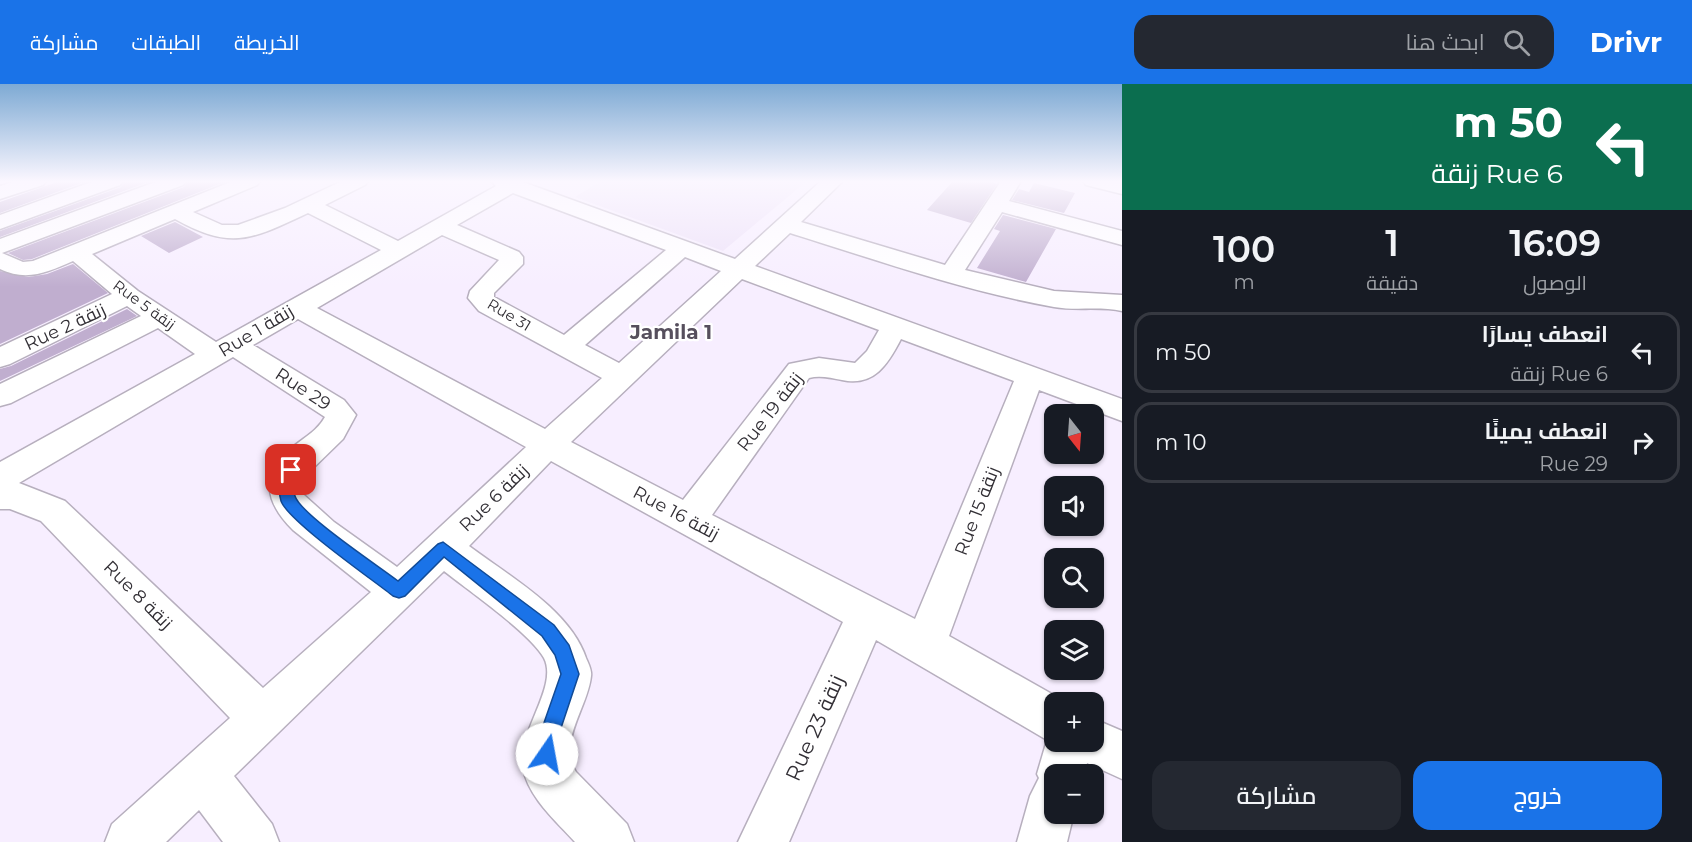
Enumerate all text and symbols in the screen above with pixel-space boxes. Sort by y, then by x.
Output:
search box [1134,15,1554,69]
text: Drivr [1590,25,1662,59]
icon: search [1500,26,1533,59]
text: ابحث هنا [1405,29,1485,56]
text: مشاركة [30,30,99,55]
text: الطبقات [132,30,201,55]
text: الخريطة [234,30,300,55]
text: 50 m [1454,96,1563,148]
icon: left [1584,108,1662,186]
text: Rue 6 زنقة [1431,157,1563,190]
text: 1 [1385,221,1399,265]
text: 16:09 [1509,221,1601,265]
text: 100 [1213,227,1275,271]
text: m [1233,270,1255,294]
text: دقيقة [1366,271,1418,295]
text: الوصول [1523,271,1587,295]
street label: Rue 5 زنقة [109,276,179,334]
street label: Rue 31 [484,294,535,335]
street label: Rue 2 زنقة [21,299,109,355]
street label: Rue 1 زنقة [215,300,297,362]
district label: Jamila 1 [629,320,712,344]
text: انعطف يسارًا [1482,321,1608,348]
icon: left [1626,336,1659,369]
text: 50 m [1155,339,1211,366]
text: Rue 6 زنقة [1510,362,1608,386]
street label: Rue 29 [271,363,335,415]
street label: Rue 19 زنقة [732,368,808,456]
north arrow [1044,404,1104,464]
map controls [1044,404,1104,824]
text: انعطف يمينًا [1484,418,1608,445]
icon: right [1626,426,1659,459]
text: 10 m [1155,429,1207,456]
pin [265,444,316,495]
text: Rue 29 [1539,452,1608,476]
icon: arrive [274,453,307,486]
street label: Rue 6 زنقة [455,460,533,536]
street label: Rue 15 زنقة [950,463,1004,559]
button: sound [1044,476,1104,536]
street label: Rue 16 زنقة [629,481,723,545]
button: search [1044,548,1104,608]
street label: Rue 8 زنقة [99,556,177,634]
button: layers [1044,620,1104,680]
street label: Rue 23 زنقة [780,671,849,785]
button: + [1044,692,1104,752]
position arrow [515,722,579,786]
button: مشاركة [1152,761,1401,830]
button: خروج [1413,761,1662,830]
button: − [1044,764,1104,824]

